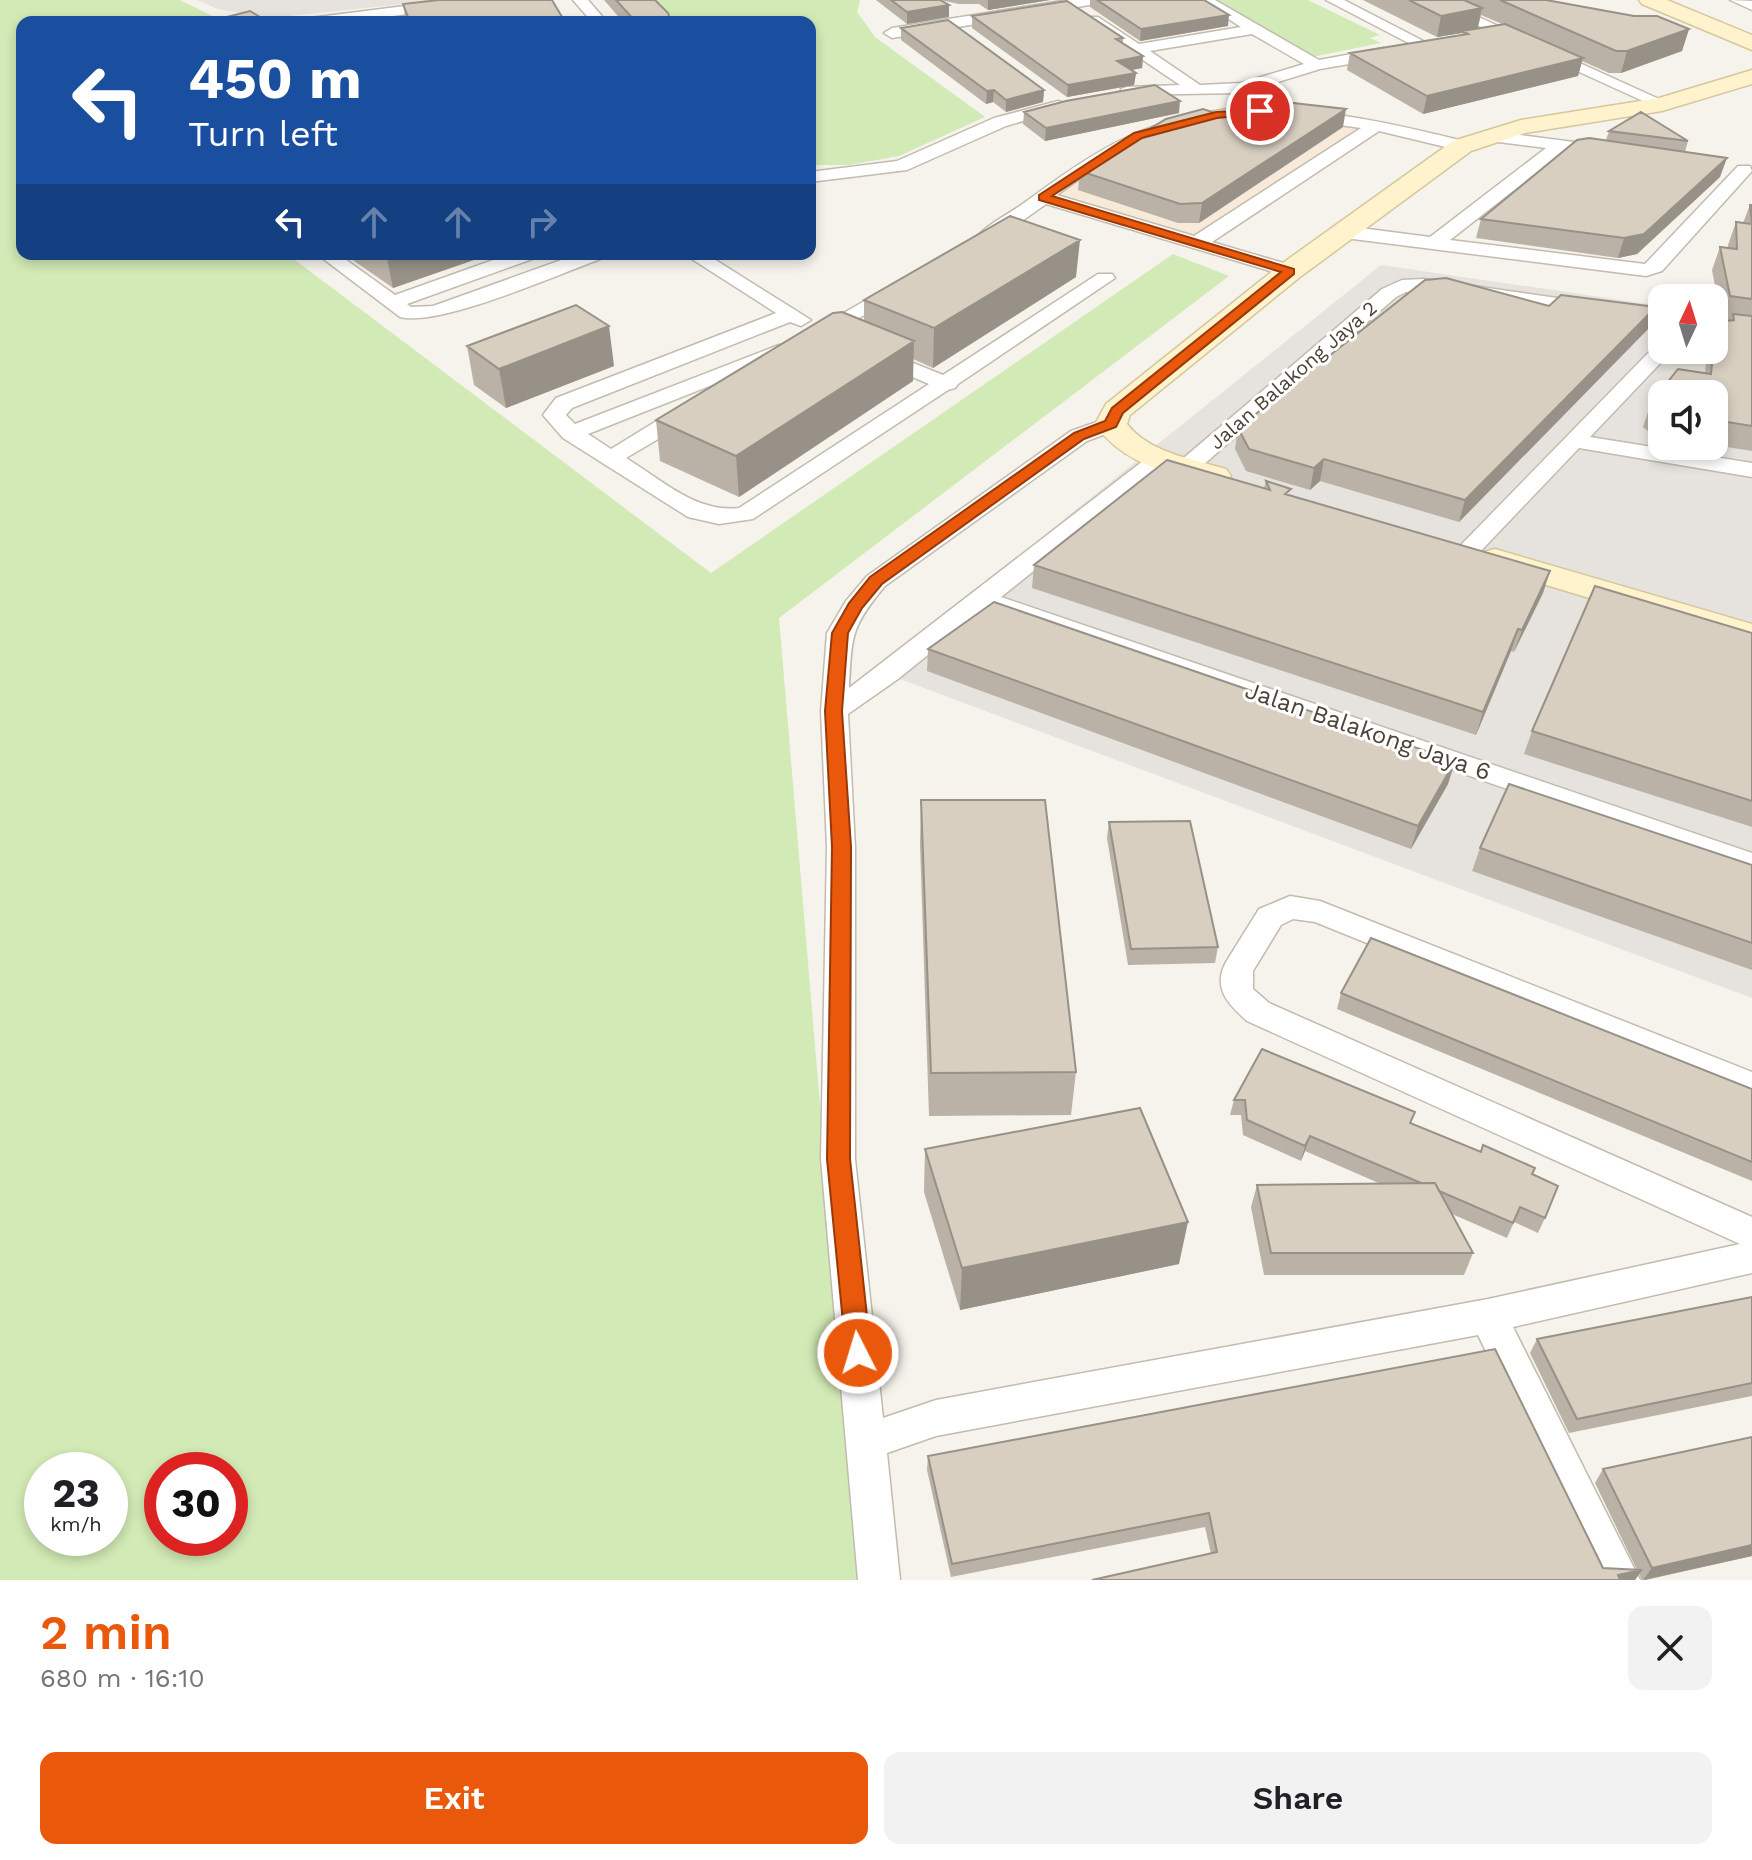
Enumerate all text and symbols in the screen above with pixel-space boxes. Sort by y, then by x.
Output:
text: 450 m [188,46,362,112]
icon: left [56,48,160,152]
pin [1226,77,1294,145]
icon: arrive [1238,89,1282,133]
text: Turn left [188,113,338,155]
icon: left [268,200,312,244]
icon: ahead [352,200,396,244]
icon: ahead [436,200,480,244]
icon: right [520,200,564,244]
north arrow [1648,284,1728,364]
map controls [1648,284,1728,460]
street label: Jalan Balakong Jaya 2 [1204,296,1382,454]
button: sound [1648,380,1728,460]
street label: Jalan Balakong Jaya 6 [1242,676,1494,786]
position arrow [816,1311,900,1395]
speed limit sign: 30 [144,1452,248,1556]
text: 23 [52,1470,100,1517]
text: km/h [50,1512,102,1536]
text: 2 min [40,1604,172,1661]
button: close [1628,1606,1712,1690]
text: 680 m · 16:10 [40,1663,205,1693]
button: Exit [40,1752,868,1844]
button: Share [884,1752,1712,1844]

